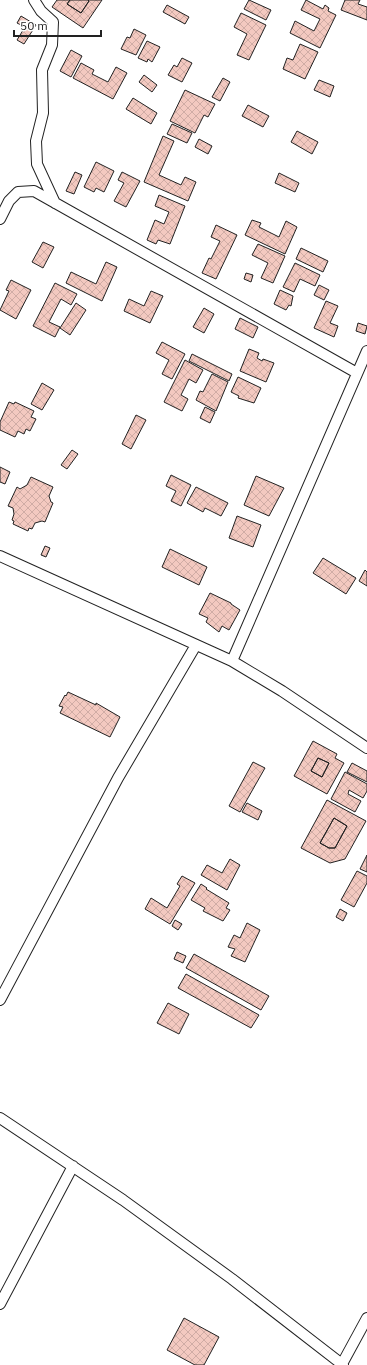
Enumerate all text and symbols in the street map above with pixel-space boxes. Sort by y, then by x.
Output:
scale bar [14,12,101,38]
text: 50 m [20,18,48,33]

